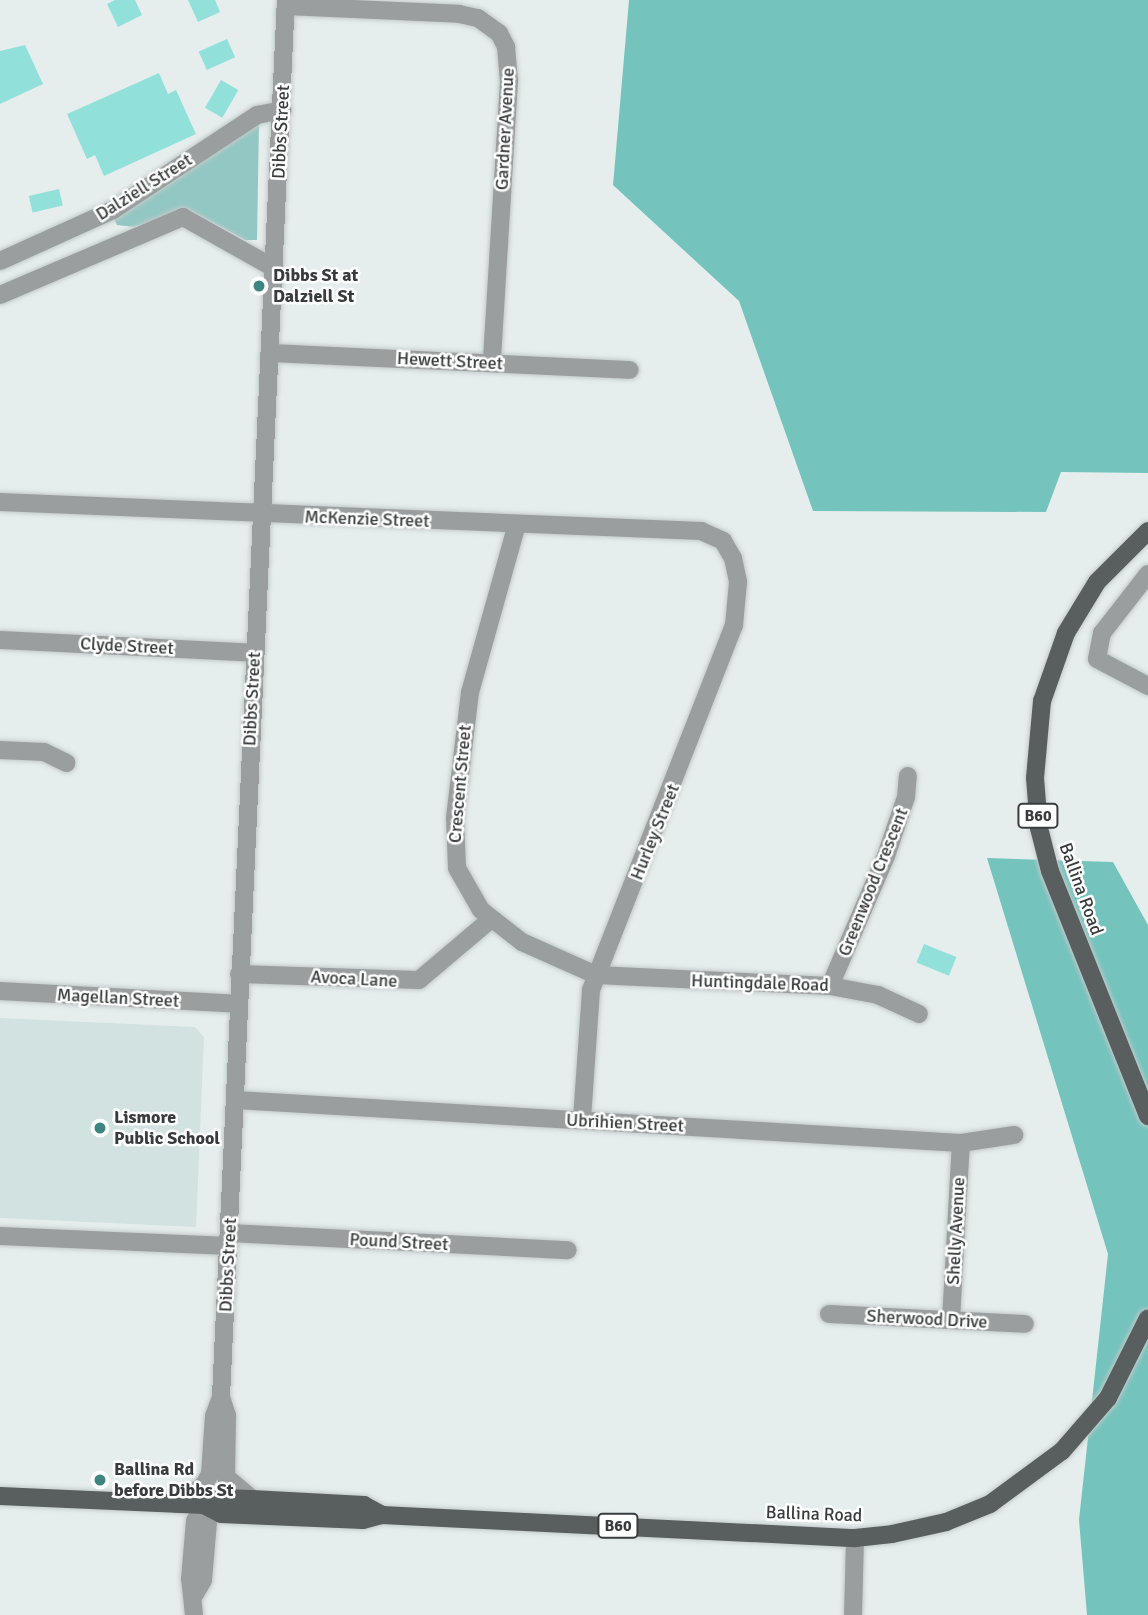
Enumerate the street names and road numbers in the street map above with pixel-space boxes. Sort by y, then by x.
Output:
street label: Gardner Avenue [491,67,519,191]
street label: Dibbs Street [268,84,294,180]
street label: Dalziell Street [92,149,196,225]
street label: Hewett Street [396,347,504,375]
street label: McKenzie Street [304,506,430,532]
street label: Clyde Street [80,633,174,659]
street label: Dibbs Street [239,651,265,747]
street label: Crescent Street [444,724,476,844]
street label: Hurley Street [626,781,684,883]
road number: B60 [1017,804,1059,828]
street label: Greenwood Crescent [833,805,913,959]
street label: Ballina Road [1054,840,1108,938]
street label: Avoca Lane [310,966,398,992]
street label: Huntingdale Road [691,970,829,996]
street label: Magellan Street [56,984,180,1012]
street label: Ubrihien Street [566,1109,684,1137]
street label: Shelly Avenue [942,1177,970,1285]
street label: Dibbs Street [215,1217,241,1313]
street label: Pound Street [349,1229,449,1255]
street label: Sherwood Drive [866,1305,988,1333]
street label: Ballina Road [765,1502,863,1526]
road number: B60 [597,1514,639,1538]

